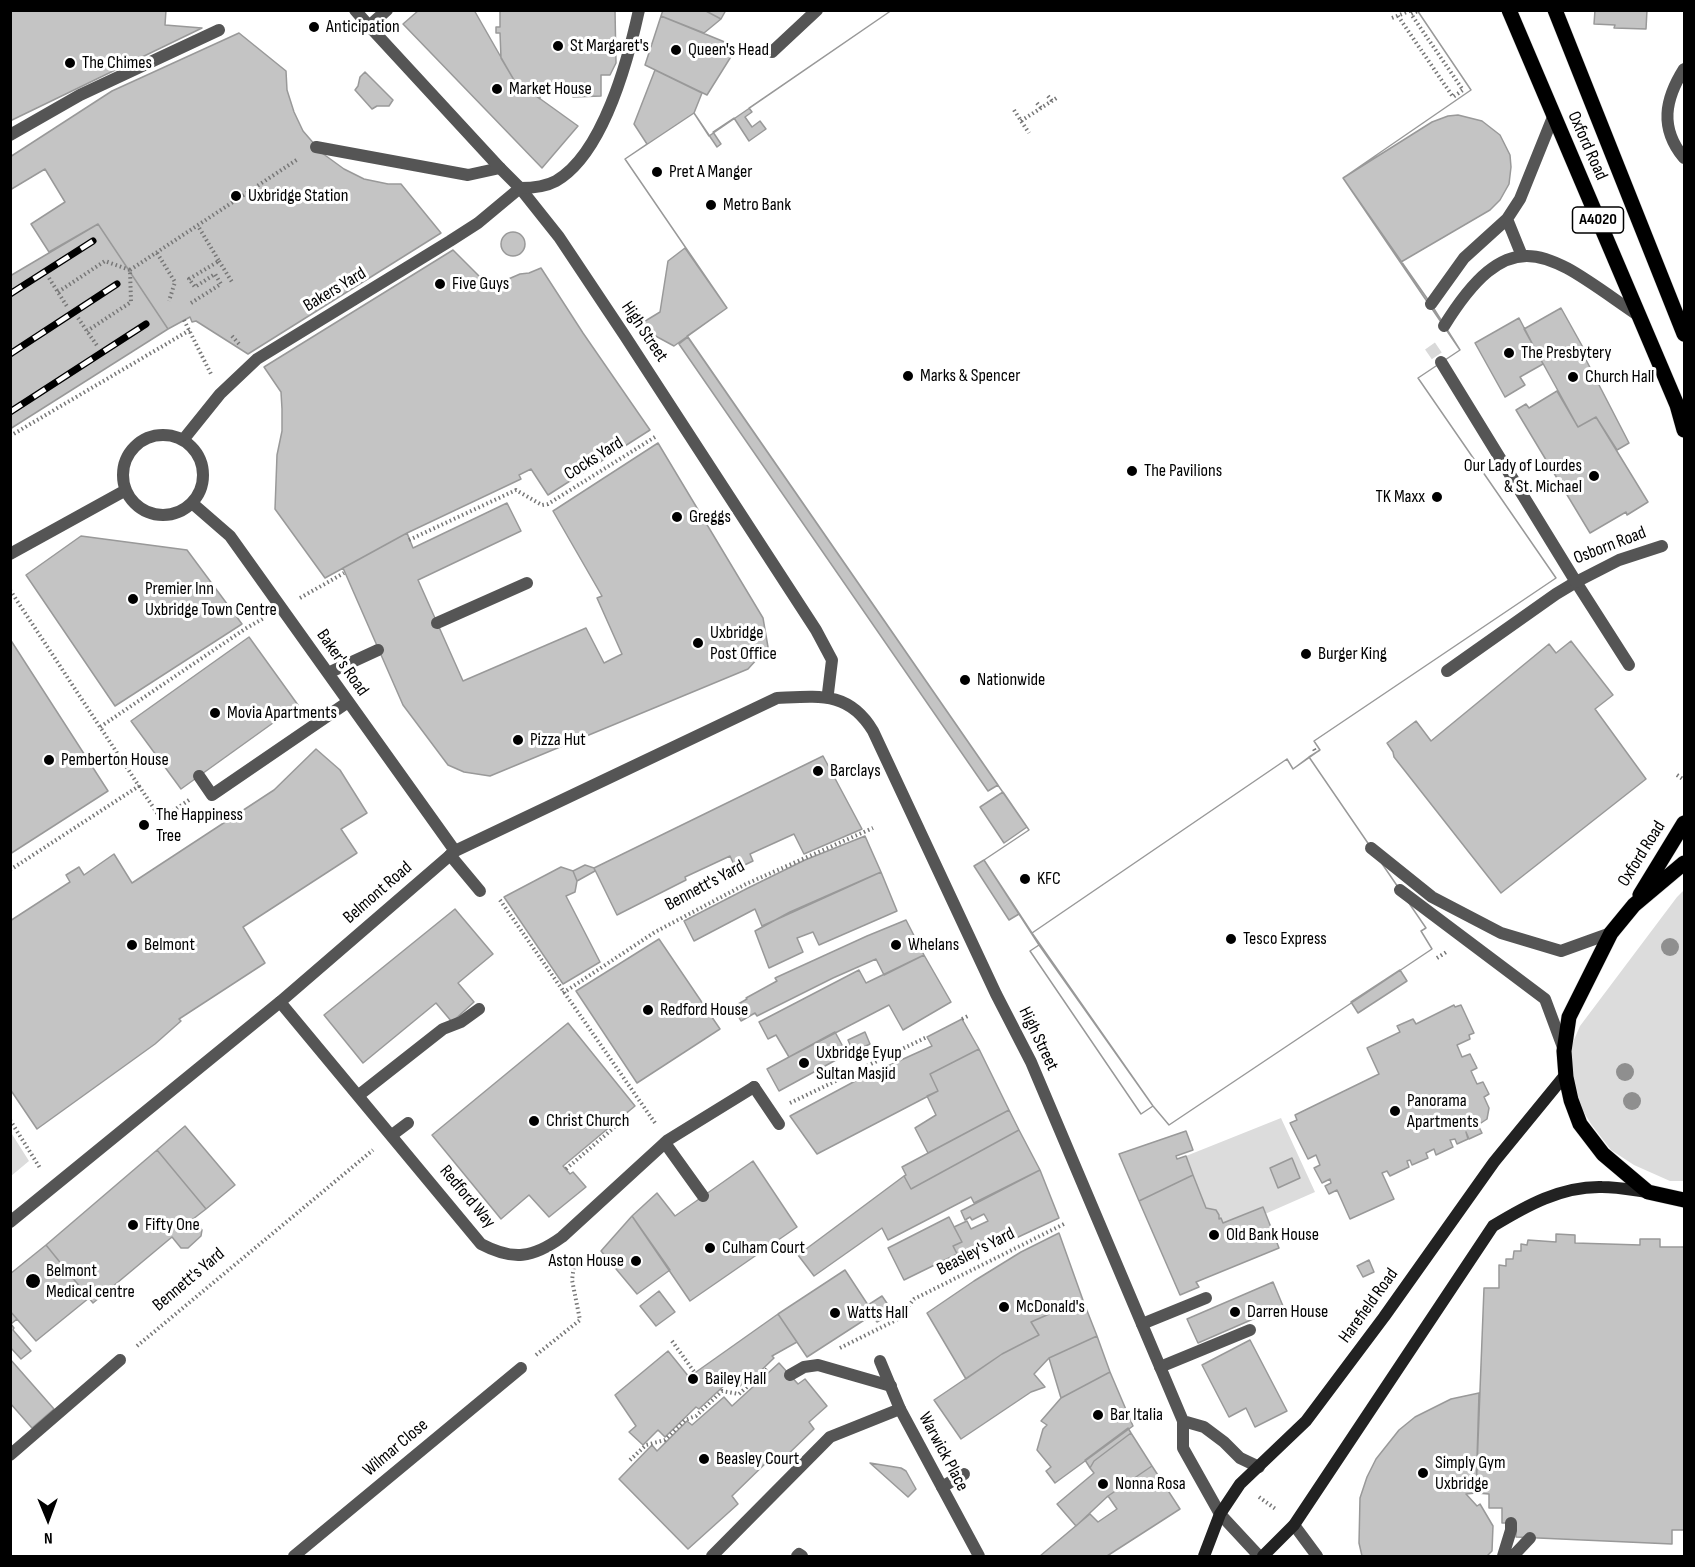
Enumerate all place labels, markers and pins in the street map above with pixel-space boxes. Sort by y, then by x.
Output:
place label: Anticipation [326,16,400,38]
marker: Anticipation [307,20,321,34]
place label: St Margaret's [570,35,649,57]
marker: St Margaret's [551,39,565,53]
place label: Queen's Head [688,39,769,61]
marker: Queen's Head [669,43,683,57]
place label: The Chimes [82,52,152,74]
marker: The Chimes [63,56,77,70]
place label: Market House [509,78,592,100]
marker: Market House [490,82,504,96]
place label: Pret A Manger [669,161,752,183]
marker: Pret A Manger [650,165,664,179]
place label: Uxbridge Station [248,185,348,207]
marker: Uxbridge Station [229,189,243,203]
place label: Metro Bank [723,194,791,216]
marker: Metro Bank [704,198,718,212]
place label: Five Guys [452,273,509,295]
marker: Five Guys [433,277,447,291]
place label: The Presbytery [1521,342,1611,364]
marker: The Presbytery [1502,346,1516,360]
place label: Marks & Spencer [920,365,1020,387]
place label: Church Hall [1585,366,1654,388]
marker: Marks & Spencer [901,369,915,383]
marker: Church Hall [1566,370,1580,384]
place label: Our Lady of Lourdes & St. Michael [1464,455,1582,498]
place label: The Pavilions [1144,460,1222,482]
marker: The Pavilions [1125,464,1139,478]
marker: Our Lady of Lourdes & St. Michael [1587,469,1601,483]
place label: TK Maxx [1376,486,1425,508]
marker: TK Maxx [1430,490,1444,504]
place label: Greggs [689,506,731,528]
marker: Greggs [670,510,684,524]
place label: Premier Inn Uxbridge Town Centre [145,578,277,620]
marker: Premier Inn Uxbridge Town Centre [126,592,140,606]
place label: Uxbridge Post Office [710,622,777,664]
marker: Uxbridge Post Office [691,636,705,650]
place label: Burger King [1318,643,1387,665]
marker: Burger King [1299,647,1313,661]
place label: Nationwide [977,669,1045,691]
marker: Nationwide [958,673,972,687]
place label: Movia Apartments [227,702,337,724]
marker: Movia Apartments [208,706,222,720]
place label: Pizza Hut [530,729,586,751]
marker: Pizza Hut [511,733,525,747]
place label: Pemberton House [61,749,169,771]
marker: Pemberton House [42,753,56,767]
place label: Barclays [830,760,881,782]
marker: Barclays [811,764,825,778]
place label: The Happiness Tree [156,804,243,846]
marker: The Happiness Tree [137,818,151,832]
place label: KFC [1037,868,1061,890]
marker: KFC [1018,872,1032,886]
place label: Tesco Express [1243,928,1327,950]
marker: Tesco Express [1224,932,1238,946]
place label: Belmont [144,934,195,956]
place label: Whelans [908,934,959,956]
marker: Belmont [125,938,139,952]
marker: Whelans [889,938,903,952]
place label: Redford House [660,999,748,1021]
marker: Redford House [641,1003,655,1017]
place label: Uxbridge Eyup Sultan Masjid [816,1042,902,1084]
marker: Uxbridge Eyup Sultan Masjid [797,1056,811,1070]
place label: Panorama Apartments [1407,1090,1479,1132]
marker: Panorama Apartments [1388,1104,1402,1118]
place label: Christ Church [546,1110,630,1132]
marker: Christ Church [527,1114,541,1128]
place label: Fifty One [145,1214,200,1236]
marker: Fifty One [126,1218,140,1232]
place label: Old Bank House [1226,1224,1319,1246]
marker: Old Bank House [1207,1228,1221,1242]
place label: Culham Court [722,1237,805,1259]
marker: Culham Court [703,1241,717,1255]
place label: Aston House [549,1250,624,1272]
marker: Aston House [629,1254,643,1268]
place label: Belmont Medical centre [46,1260,135,1302]
marker: Belmont Medical centre [24,1272,42,1290]
place label: McDonald's [1016,1296,1085,1318]
marker: McDonald's [997,1300,1011,1314]
place label: Darren House [1247,1301,1328,1323]
place label: Watts Hall [847,1302,908,1324]
marker: Darren House [1228,1305,1242,1319]
marker: Watts Hall [828,1306,842,1320]
place label: Bailey Hall [705,1368,766,1390]
marker: Bailey Hall [686,1372,700,1386]
place label: Bar Italia [1110,1404,1163,1426]
marker: Bar Italia [1091,1408,1105,1422]
place label: Beasley Court [716,1448,799,1470]
marker: Beasley Court [697,1452,711,1466]
place label: Simply Gym Uxbridge [1435,1452,1505,1494]
marker: Simply Gym Uxbridge [1416,1466,1430,1480]
place label: Nonna Rosa [1115,1473,1186,1495]
marker: Nonna Rosa [1096,1477,1110,1491]

